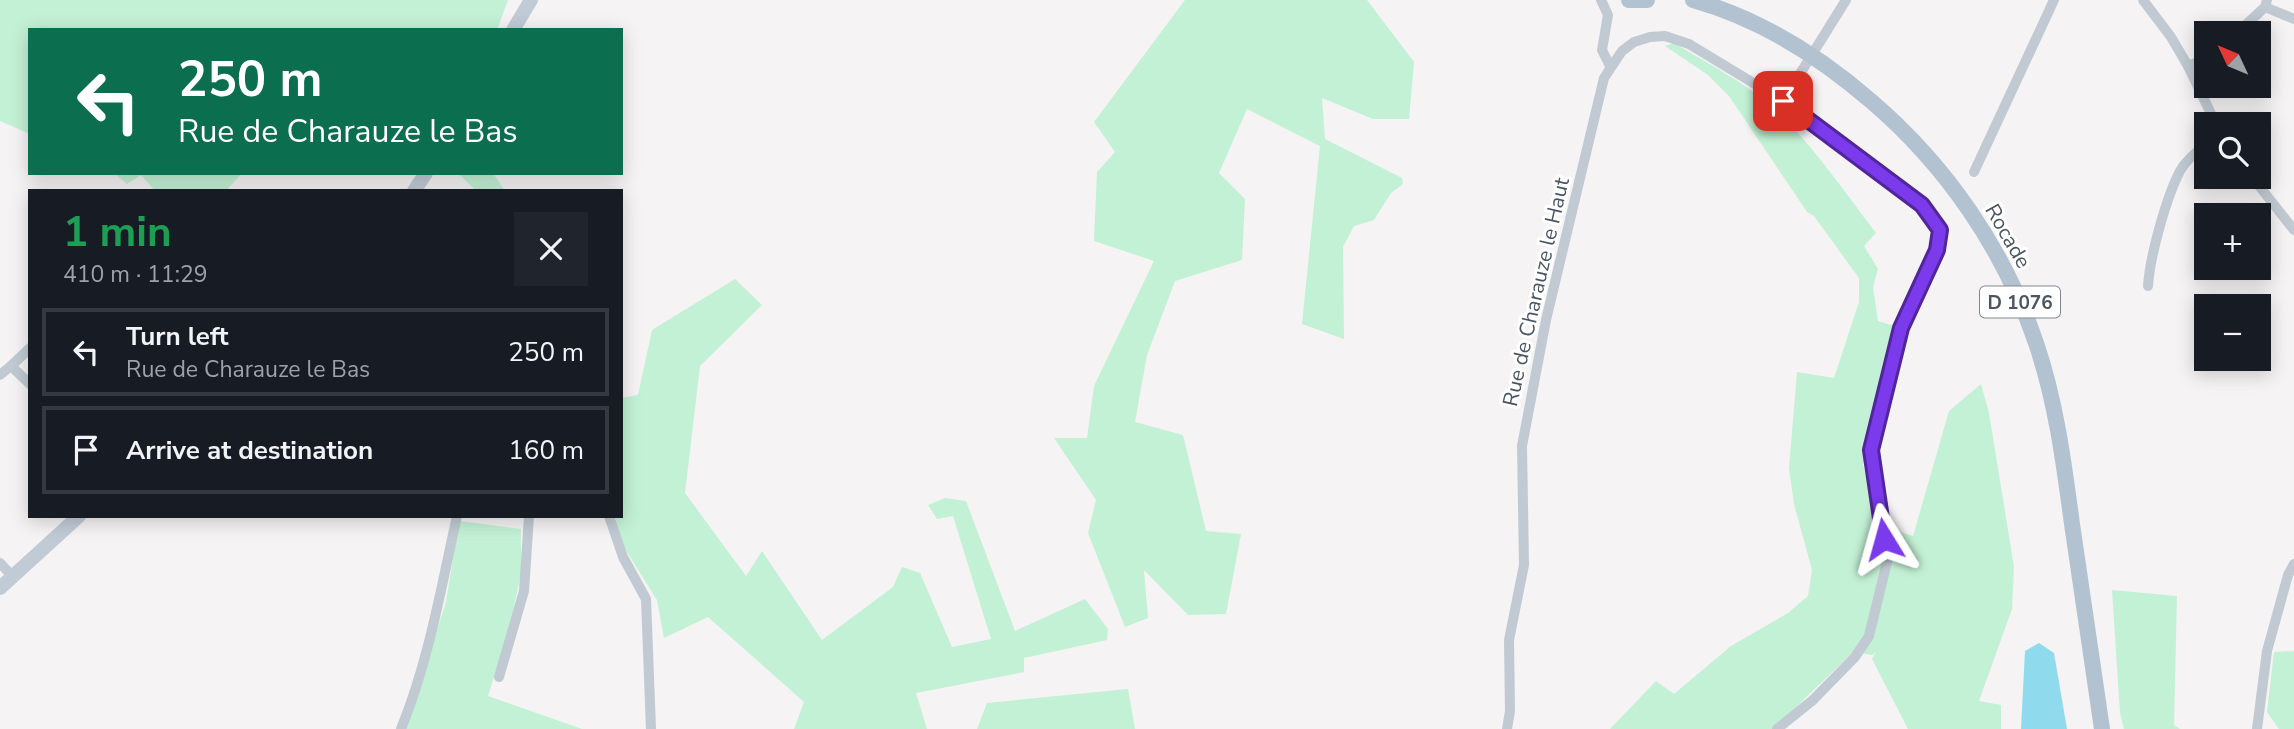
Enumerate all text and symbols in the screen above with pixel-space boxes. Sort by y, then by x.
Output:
north arrow [2194,21,2272,98]
map controls [2194,21,2271,371]
text: 250 m [178,46,322,113]
icon: left [63,56,154,147]
pin [1753,71,1813,131]
icon: arrive [1764,82,1802,120]
text: Rue de Charauze le Bas [178,110,518,153]
button: search [2194,112,2271,189]
street label: Rue de Charauze le Haut [1496,174,1576,409]
street label: Rocade [1978,199,2038,273]
button: + [2194,203,2271,280]
text: 1 min [63,204,172,261]
button: close [514,212,588,286]
text: 410 m · 11:29 [63,259,208,290]
road number: D 1076 [1980,286,2060,318]
button: − [2194,294,2271,371]
text: Turn left [126,319,229,354]
icon: left [67,333,105,371]
text: 250 m [508,335,584,370]
text: Rue de Charauze le Bas [126,354,370,385]
icon: arrive [67,431,105,469]
text: Arrive at destination [126,433,373,468]
text: 160 m [508,433,584,468]
position arrow [1847,502,1921,576]

